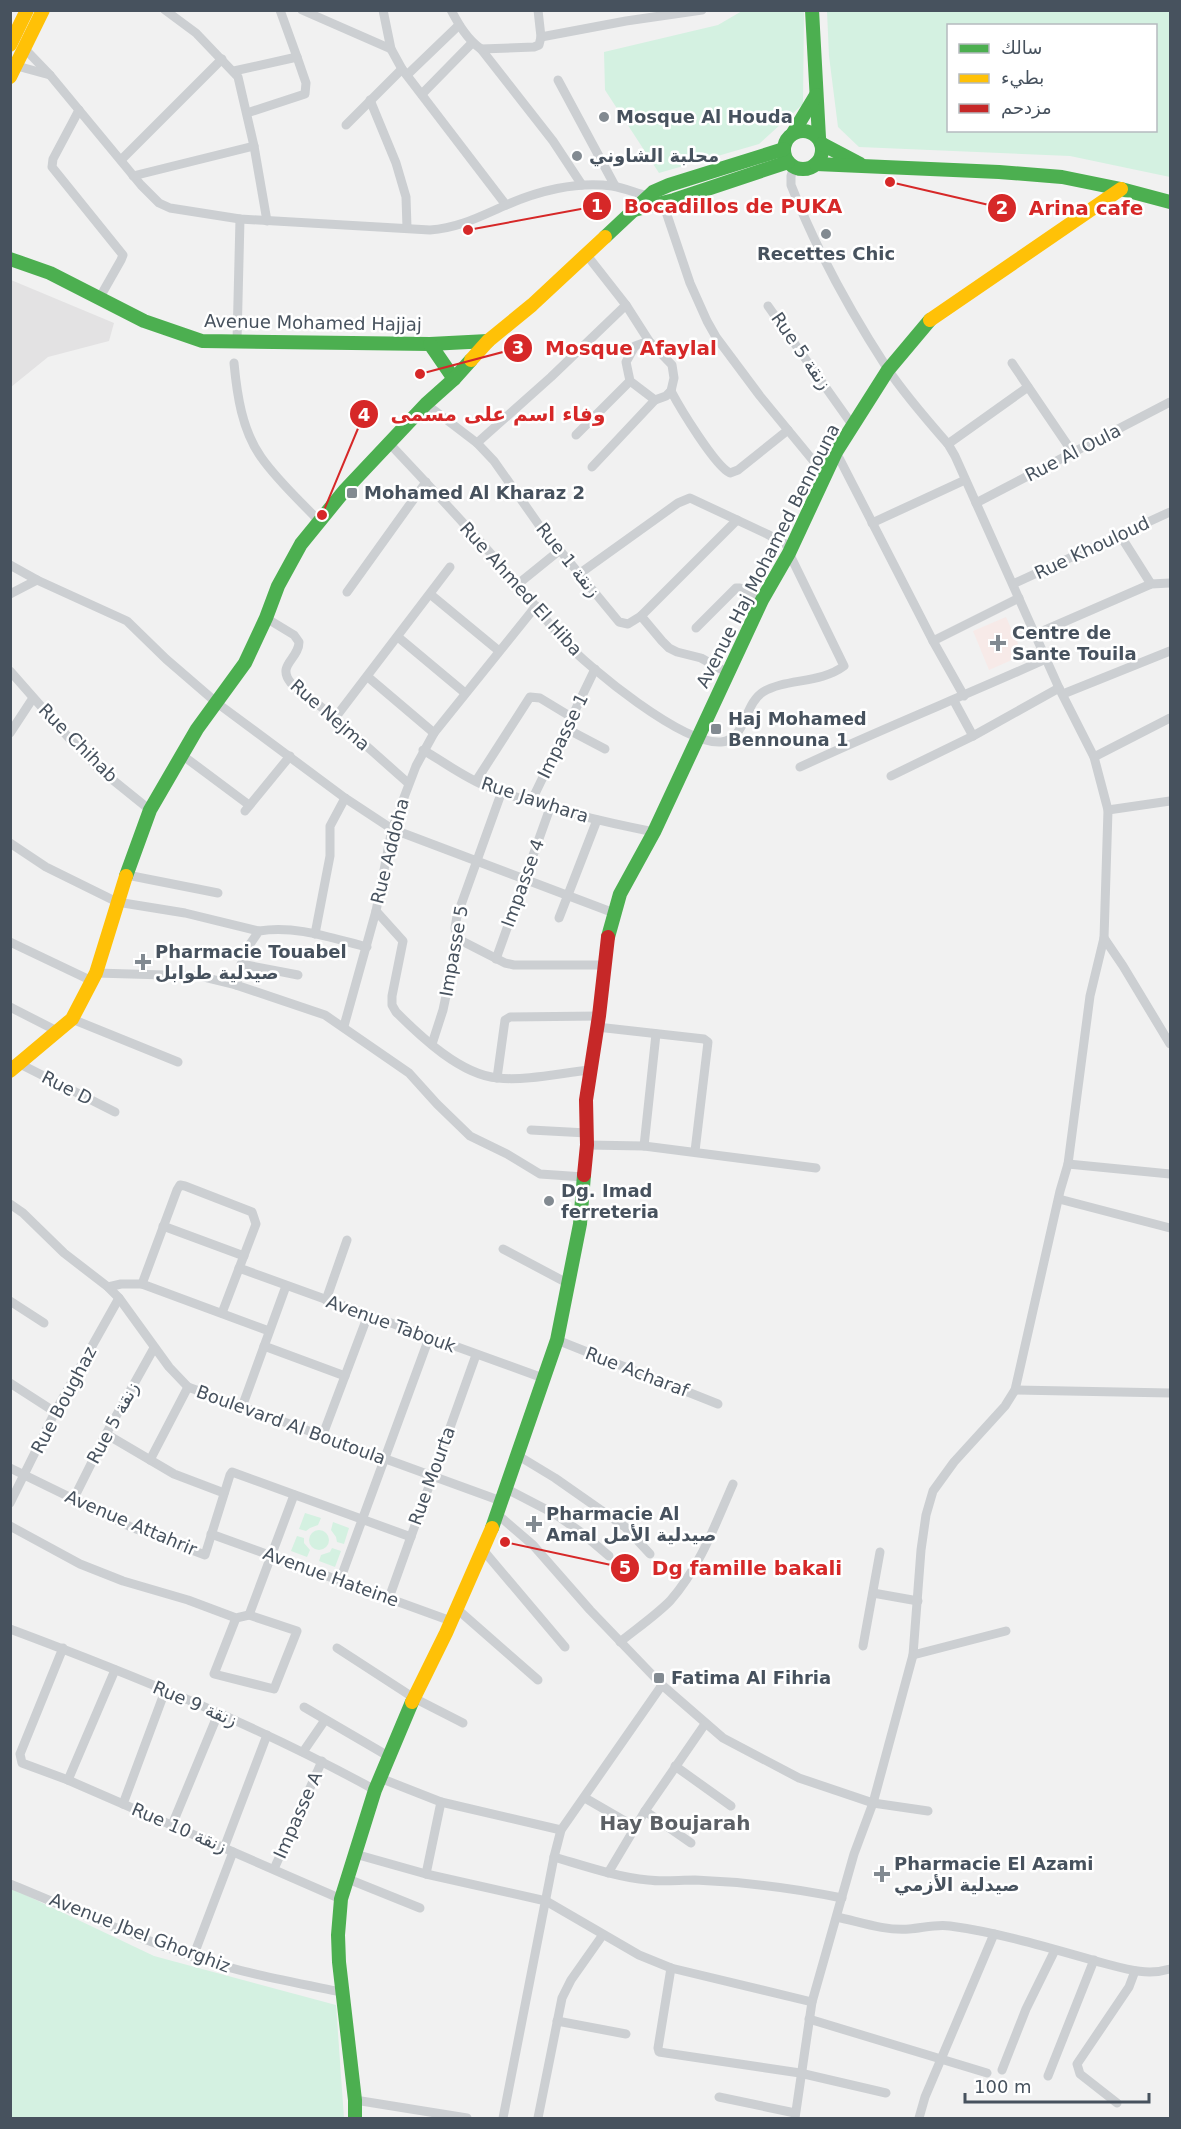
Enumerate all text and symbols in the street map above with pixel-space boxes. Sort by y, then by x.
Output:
legend [947,24,1157,132]
text: سالك [1001,37,1042,58]
text: بطيء [1001,67,1044,89]
text: مزدحم [1001,97,1052,119]
place label: Mosque Al Houda [616,106,793,127]
marker: Mosque Al Houda [597,110,611,124]
place label: محلبة الشاوني [589,145,719,167]
marker: محلبة الشاوني [570,149,584,163]
callout: Bocadillos de PUKA [582,187,854,225]
callout: Arina cafe [987,189,1156,227]
text: Bocadillos de PUKA [624,194,843,218]
text: 1 [591,195,603,216]
text: Arina cafe [1029,196,1143,220]
text: 2 [996,197,1008,218]
marker: Recettes Chic [819,227,833,241]
place label: Recettes Chic [757,243,895,264]
street label: Rue 5 زنقة [767,308,836,393]
street label: Avenue Mohamed Hajjaj [204,310,422,335]
callout: Mosque Afaylal [503,329,729,367]
text: Mosque Afaylal [545,336,717,360]
text: 3 [512,337,524,358]
callout: وفاء اسم على مسمى [349,395,617,433]
text: وفاء اسم على مسمى [391,402,605,426]
text: 4 [358,404,370,425]
street label: Rue Al Oula [1021,419,1124,486]
street label: Avenue Haj Mohamed Bennouna [692,420,844,691]
place label: Mohamed Al Kharaz 2 [364,482,585,503]
marker: Mohamed Al Kharaz 2 [345,486,359,500]
street label: Rue Khouloud [1031,512,1153,583]
street label: Rue Ahmed El Hiba [456,518,587,660]
street label: Rue 1 زنقة [532,518,605,601]
place label: Centre de Sante Touila [1012,622,1137,664]
marker: Centre de Sante Touila [989,634,1007,652]
street label: Rue Nejma [286,675,374,755]
street label: Impasse 1 [533,690,592,782]
street label: Rue Chihab [35,699,122,786]
place label: Haj Mohamed Bennouna 1 [728,708,867,750]
marker: Haj Mohamed Bennouna 1 [709,722,723,736]
street label: Rue Jawhara [479,772,592,827]
street label: Rue Addoha [366,796,413,906]
street label: Impasse 4 [497,836,548,930]
street label: Impasse 5 [435,904,472,998]
place label: Pharmacie Touabel صيدلية طوابل [155,941,347,984]
marker: Pharmacie Touabel صيدلية طوابل [136,955,150,969]
street label: Rue D [39,1066,96,1109]
place label: Dg. Imad ferreteria [561,1180,659,1222]
marker: Dg. Imad ferreteria [542,1194,556,1208]
street label: Avenue Tabouk [324,1290,459,1357]
street label: Rue Acharaf [583,1342,692,1401]
street label: Rue Boughaz [27,1343,101,1457]
street label: Rue 5 زنقة [82,1378,143,1467]
street label: Boulevard Al Boutoula [194,1380,389,1469]
street label: Rue Mourta [404,1424,459,1528]
street label: Avenue Attahrir [62,1485,201,1560]
place label: Pharmacie Al Amal صيدلية الأمل [546,1503,717,1545]
marker: Pharmacie Al Amal صيدلية الأمل [527,1517,541,1531]
street label: Avenue Hateine [260,1542,402,1611]
callout: Dg famille bakali [610,1549,854,1587]
text: Dg famille bakali [652,1556,842,1580]
text: 5 [619,1557,631,1578]
place label: Fatima Al Fihria [671,1667,831,1688]
marker: Fatima Al Fihria [652,1671,666,1685]
street label: Rue 9 زنقة [150,1676,241,1731]
street label: Impasse A [269,1767,326,1862]
street label: Rue 10 زنقة [129,1798,230,1857]
district label: Hay Boujarah [600,1811,750,1835]
place label: Pharmacie El Azami صيدلية الأزمي [894,1853,1093,1896]
marker: Pharmacie El Azami صيدلية الأزمي [875,1867,889,1881]
street label: Avenue Jbel Ghorghiz [47,1888,234,1977]
scale bar [965,2066,1150,2104]
text: 100 m [974,2076,1032,2097]

